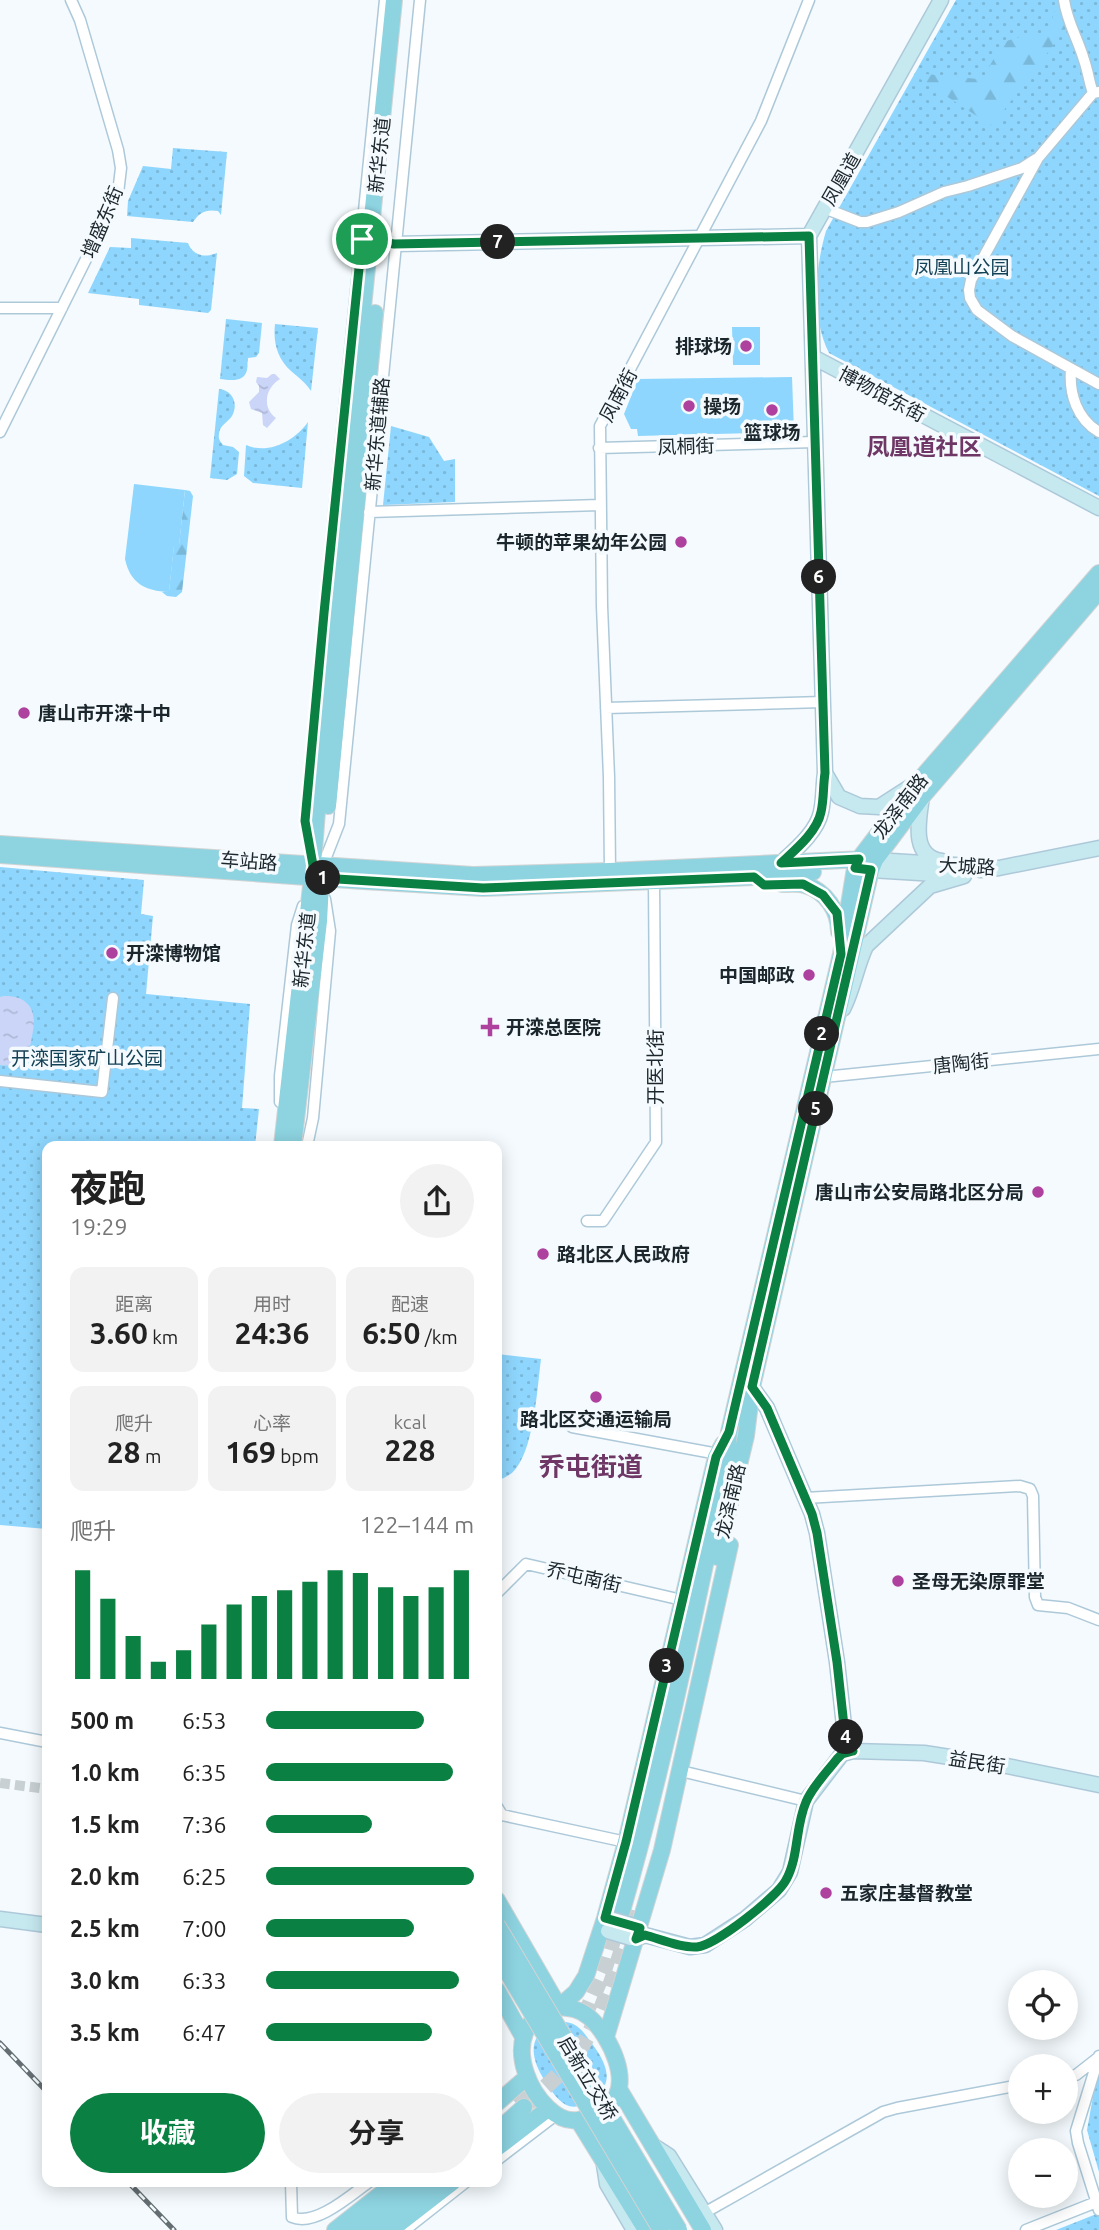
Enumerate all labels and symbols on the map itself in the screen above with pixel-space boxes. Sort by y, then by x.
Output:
street label: 新华东道 [364,116,394,194]
street label: 凤凰道 [817,149,865,209]
street label: 增盛东街 [77,183,127,261]
pin [332,209,392,269]
pin: 7 [480,224,516,260]
park label: 凤凰山公园 [914,256,1010,278]
place label: 排球场 [675,335,732,357]
marker: 排球场 [738,338,754,354]
street label: 博物馆东街 [835,362,929,426]
street label: 凤南街 [595,365,641,425]
street label: 新华东道辅路 [361,376,393,492]
place label: 操场 [703,395,741,417]
marker: 操场 [681,398,697,414]
marker: 篮球场 [764,402,780,418]
place label: 篮球场 [743,421,801,443]
street label: 凤桐街 [657,434,715,458]
district label: 凤凰道社区 [867,434,982,459]
place label: 牛顿的苹果幼年公园 [496,531,667,553]
marker: 牛顿的苹果幼年公园 [673,534,689,550]
pin: 6 [802,560,836,594]
place label: 唐山市开滦十中 [38,702,171,724]
marker: 唐山市开滦十中 [16,705,32,721]
street label: 龙泽南路 [868,769,932,843]
street label: 车站路 [220,848,278,874]
street label: 大城路 [938,854,996,878]
pin: 1 [306,860,340,896]
street label: 新华东道 [289,911,319,989]
place label: 开滦博物馆 [126,942,221,964]
marker: 开滦博物馆 [104,945,120,961]
place label: 中国邮政 [719,964,795,986]
marker: 中国邮政 [801,967,817,983]
place label: 开滦总医院 [506,1016,601,1038]
pin: 2 [804,1016,840,1052]
marker: 开滦总医院 [480,1017,500,1037]
street label: 开医北街 [644,1029,666,1105]
park label: 开滦国家矿山公园 [11,1047,163,1069]
street label: 唐陶街 [931,1049,991,1077]
pin: 5 [798,1092,834,1126]
place label: 唐山市公安局路北区分局 [815,1181,1024,1203]
marker: 唐山市公安局路北区分局 [1030,1184,1046,1200]
place label: 路北区人民政府 [557,1243,690,1265]
marker: 路北区人民政府 [535,1246,551,1262]
marker: 路北区交通运输局 [588,1389,604,1405]
place label: 路北区交通运输局 [520,1408,672,1430]
district label: 乔屯街道 [539,1452,643,1481]
street label: 龙泽南路 [711,1461,749,1541]
street label: 乔屯南街 [544,1558,624,1596]
place label: 圣母无染原罪堂 [912,1570,1045,1592]
marker: 圣母无染原罪堂 [890,1573,906,1589]
pin: 3 [650,1648,684,1684]
pin: 4 [828,1720,864,1754]
street label: 益民街 [947,1747,1007,1777]
place label: 五家庄基督教堂 [840,1882,973,1904]
marker: 五家庄基督教堂 [818,1885,834,1901]
street label: 启新立交桥 [554,2032,622,2124]

